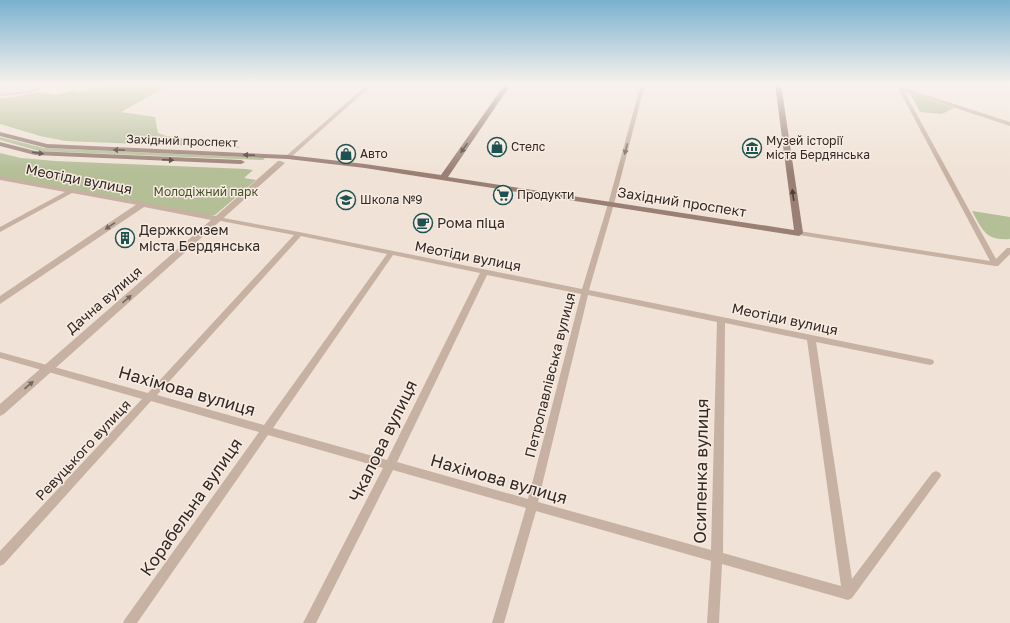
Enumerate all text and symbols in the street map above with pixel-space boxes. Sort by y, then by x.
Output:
street label: Західний проспект [126,131,238,150]
place label: Музей історії міста Бердянська [766,133,870,162]
shop icon: Стелс [486,136,508,158]
museum icon: Музей історії міста Бердянська [741,137,763,159]
place label: Стелс [511,139,546,154]
shop icon: Авто [335,143,357,165]
one-way arrow [460,143,468,153]
one-way arrow [622,143,628,155]
place label: Авто [360,146,388,161]
one-way arrow [113,147,125,154]
one-way arrow [32,150,44,156]
one-way arrow [243,152,255,159]
one-way arrow [162,157,175,163]
street label: Меотіди вулиця [24,160,134,197]
street label: Західний проспект [616,183,748,220]
park label: Молодіжний парк [154,184,258,199]
supermarket icon: Продукти [492,184,514,206]
place label: Продукти [517,187,574,202]
school or university icon: Школа №9 [335,189,357,211]
one-way arrow [790,189,796,201]
place label: Школа №9 [360,192,423,207]
cafe icon: Рома піца [412,212,434,234]
place label: Рома піца [437,214,505,231]
place label: Держкомзем міста Бердянська [139,221,260,254]
one-way arrow [105,222,116,230]
building icon: Держкомзем міста Бердянська [114,227,136,249]
street label: Меотіди вулиця [413,237,523,274]
street label: Дачна вулиця [62,262,145,337]
street label: Петропавлівська вулиця [521,291,578,459]
one-way arrow [122,294,132,304]
street label: Меотіди вулиця [730,299,840,338]
street label: Нахімова вулиця [116,361,258,420]
street label: Чкалова вулиця [344,376,421,505]
one-way arrow [25,381,34,390]
street label: Ревуцького вулиця [31,396,134,504]
street label: Осипенка вулиця [689,398,712,544]
street label: Корабельна вулиця [135,434,246,580]
street label: Нахімова вулиця [428,449,570,508]

